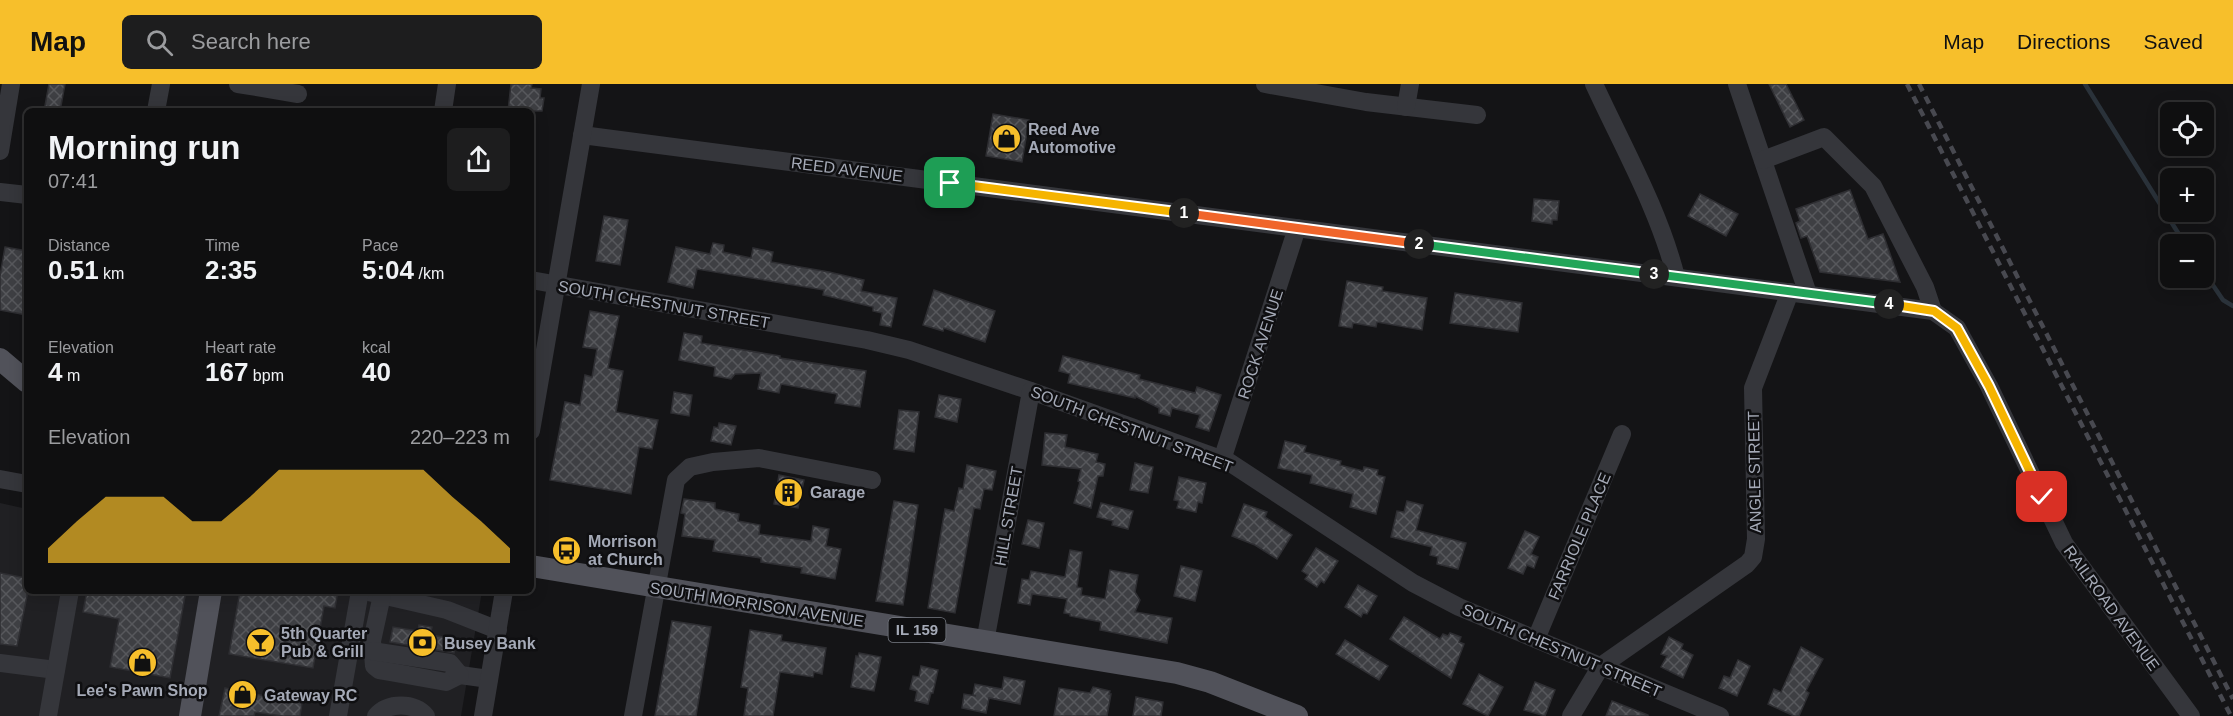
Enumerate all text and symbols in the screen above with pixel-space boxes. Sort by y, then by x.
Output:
search box [122,15,542,69]
text: Map [30,26,86,57]
icon: search [143,26,176,59]
text: Search here [191,29,311,54]
text: Map [1943,30,1984,53]
text: Directions [2017,30,2110,53]
text: Saved [2143,30,2203,53]
map controls [2160,102,2214,288]
button: locate [2160,102,2214,156]
place label: Reed Ave Automotive [1028,121,1116,156]
shop icon: Reed Ave Automotive [991,122,1023,154]
button: share [447,128,510,191]
text: Morning run [48,129,240,166]
street label: REED AVENUE [790,154,904,185]
pin [924,157,975,208]
icon: arrive [933,166,966,199]
button: + [2160,168,2214,222]
text: 07:41 [48,170,98,192]
pin: 1 [1169,198,1199,228]
text: 1 [1180,204,1188,221]
pin: 2 [1404,229,1434,259]
button: − [2160,234,2214,288]
text: 2 [1415,235,1423,252]
text: Distance [48,237,110,254]
text: Time [205,237,240,254]
text: Pace [362,237,398,254]
text: 0.51 [48,255,99,285]
text: 2:35 [205,255,257,285]
text: 5:04 [362,255,414,285]
pin: 3 [1639,259,1669,289]
text: km [99,265,124,282]
text: /km [414,265,444,282]
text: 3 [1650,265,1658,282]
street label: SOUTH CHESTNUT STREET [557,277,771,332]
street label: ROCK AVENUE [1235,287,1286,401]
pin: 4 [1874,289,1904,319]
text: 4 [1885,295,1893,312]
text: Elevation [48,339,114,356]
text: Heart rate [205,339,276,356]
text: kcal [362,339,390,356]
text: 4 [48,357,62,387]
text: 167 [205,357,248,387]
text: 40 [362,357,391,387]
text: m [62,367,80,384]
text: bpm [248,367,284,384]
street label: SOUTH CHESTNUT STREET [1028,383,1235,476]
street label: ANGLE STREET [1745,411,1764,533]
text: Elevation [48,426,130,448]
text: 220–223 m [410,426,510,448]
street label: HILL STREET [991,465,1026,567]
street label: FARRIOLE PLACE [1545,470,1614,602]
pin [2016,471,2067,522]
building icon: Garage [773,476,805,508]
icon: check [2025,480,2058,513]
place label: Garage [810,484,865,501]
place label: Morrison at Church [588,533,663,568]
bus stop icon: Morrison at Church [551,534,583,566]
street label: RAILROAD AVENUE [2061,543,2163,674]
street label: SOUTH MORRISON AVENUE [649,579,865,630]
street label: SOUTH CHESTNUT STREET [1460,601,1664,700]
road number: IL 159 [888,618,946,642]
place label: 5th Quarter Pub & Grill [281,625,367,660]
bar icon: 5th Quarter Pub & Grill [244,626,276,658]
bank icon: Busey Bank [407,627,439,659]
place label: Busey Bank [444,635,536,652]
shop icon: Lee's Pawn Shop [126,646,158,678]
shop icon: Gateway RC [227,679,259,711]
place label: Lee's Pawn Shop [77,682,208,699]
place label: Gateway RC [264,687,358,704]

